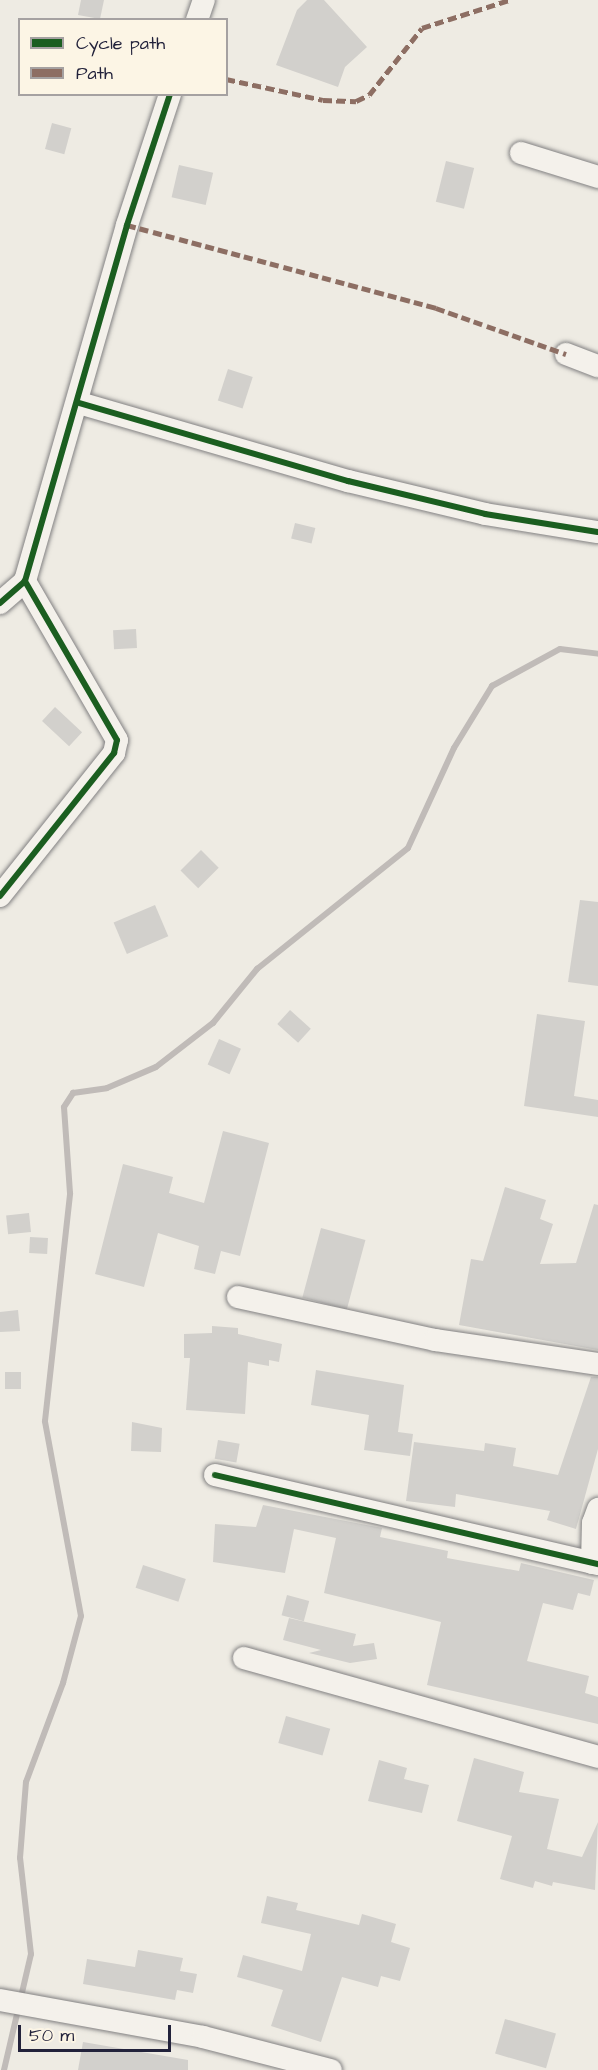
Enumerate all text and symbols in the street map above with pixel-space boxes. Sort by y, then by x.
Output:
legend [18,18,228,96]
text: Cycle path [76,31,165,56]
text: Path [76,61,113,86]
scale bar [21,2013,174,2051]
text: 50 m [29,2023,74,2048]

